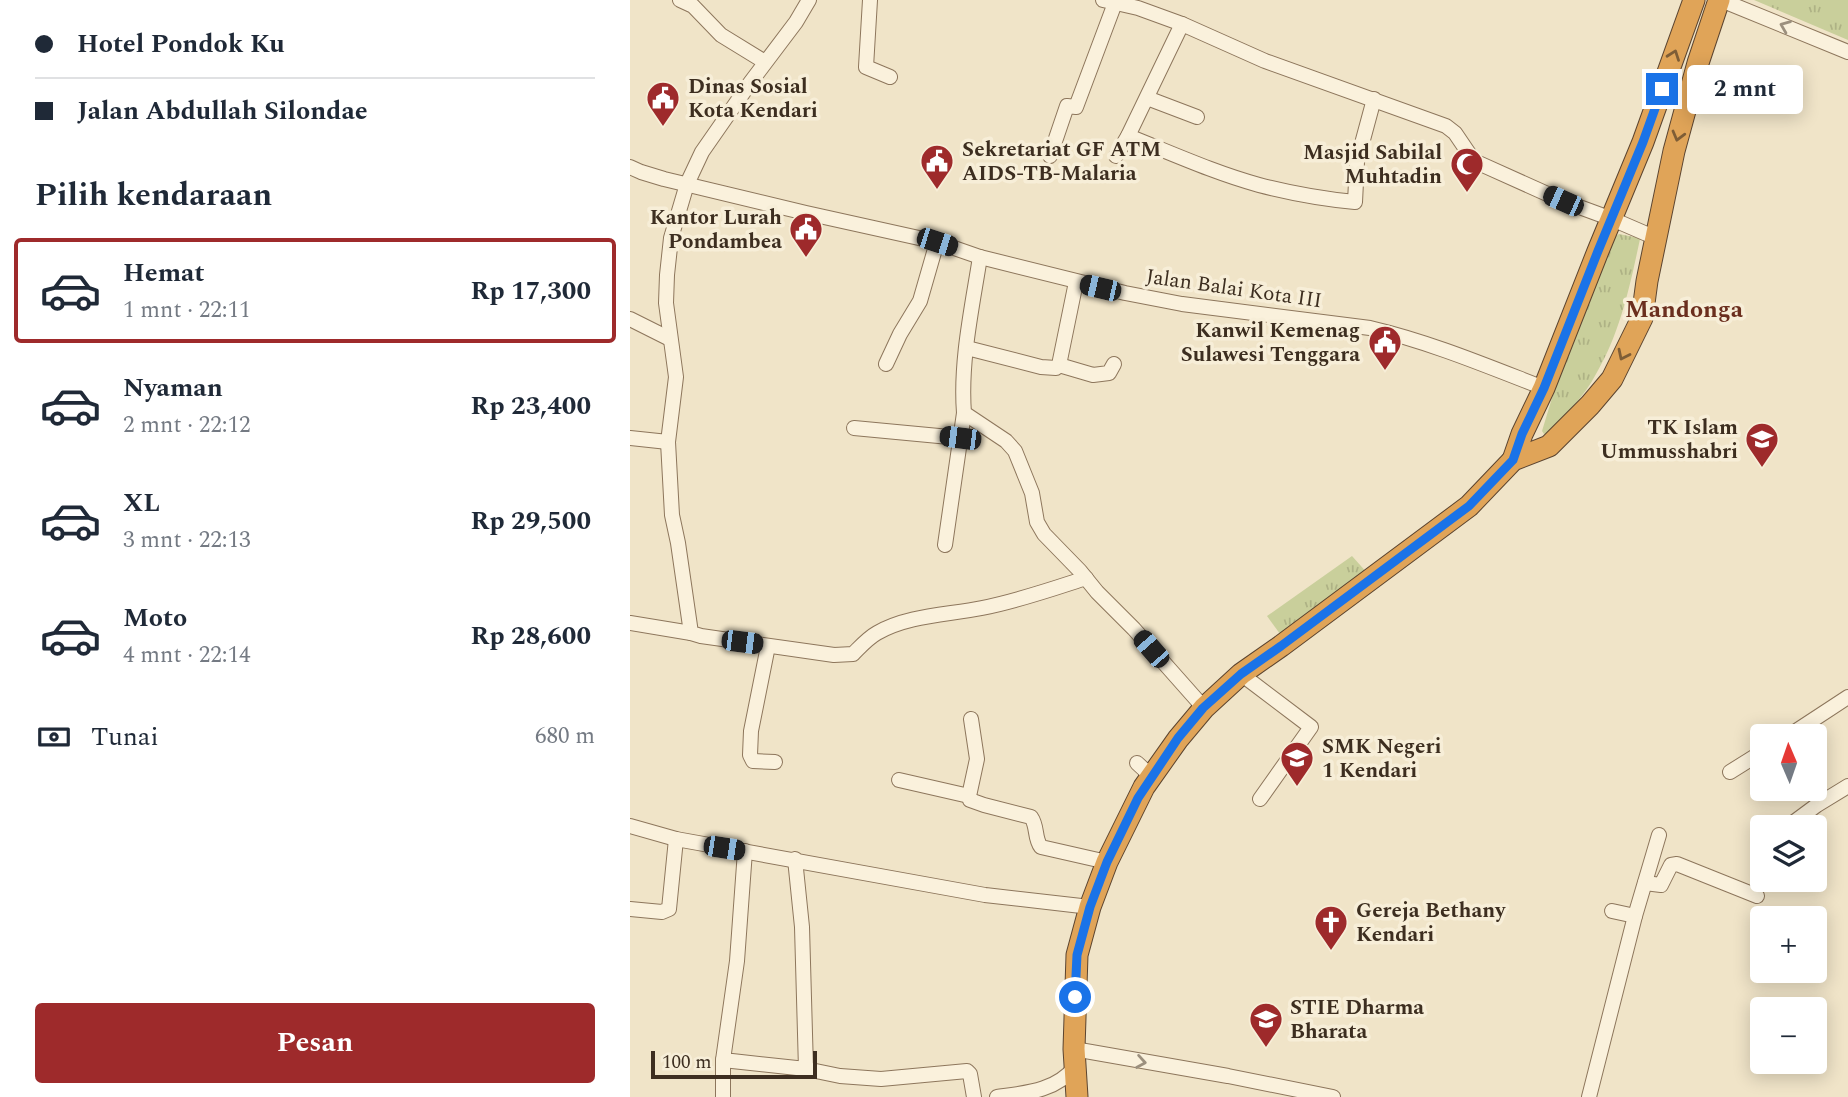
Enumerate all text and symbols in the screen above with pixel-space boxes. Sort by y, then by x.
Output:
one-way arrow [1779,21,1791,35]
text: Hotel Pondok Ku [77,24,285,64]
one-way arrow [1666,50,1680,62]
callout: 2 mnt [1686,64,1802,114]
place label: Dinas Sosial Kota Kendari [688,71,818,127]
text: 2 mnt [1714,72,1776,107]
route end [1646,73,1678,105]
public building icon: Dinas Sosial Kota Kendari [644,79,682,128]
text: Jalan Abdullah Silondae [77,91,368,131]
one-way arrow [1672,130,1686,142]
place label: Sekretariat GF ATM AIDS-TB-Malaria [962,134,1161,190]
place label: Masjid Sabilal Muhtadin [1303,137,1442,193]
public building icon: Sekretariat GF ATM AIDS-TB-Malaria [918,142,956,191]
mosque icon: Masjid Sabilal Muhtadin [1448,145,1486,194]
text: Pilih kendaraan [35,171,272,220]
car [1540,183,1587,219]
place label: Kantor Lurah Pondambea [650,202,782,258]
public building icon: Kantor Lurah Pondambea [787,210,825,259]
car [914,226,961,258]
text: Hemat [123,253,204,293]
icon: car [39,259,102,322]
street label: Jalan Balai Kota III [1144,261,1324,317]
text: Rp 17,300 [470,271,591,311]
car [1078,273,1123,303]
district label: Mandonga [1625,292,1744,328]
text: 1 mnt · 22:11 [123,293,251,328]
place label: Kanwil Kemenag Sulawesi Tenggara [1181,315,1360,371]
public building icon: Kanwil Kemenag Sulawesi Tenggara [1366,323,1404,372]
one-way arrow [1618,348,1632,360]
text: Nyaman [123,368,223,408]
icon: car [39,374,102,437]
text: Rp 23,400 [470,386,591,426]
text: 2 mnt · 22:12 [123,408,251,443]
place label: TK Islam Ummusshabri [1600,412,1738,468]
school or university icon: TK Islam Ummusshabri [1743,420,1781,469]
car [938,425,983,451]
text: XL [123,483,160,523]
icon: car [39,489,102,552]
text: Rp 29,500 [470,501,591,541]
text: 3 mnt · 22:13 [123,523,251,558]
text: Moto [123,598,187,638]
icon: car [39,604,102,667]
text: Rp 28,600 [470,616,591,656]
car [1130,626,1173,672]
car [720,629,765,655]
text: 4 mnt · 22:14 [123,638,251,673]
text: Tunai [91,717,159,757]
icon: cash [35,718,73,756]
text: 680 m [535,719,595,754]
north arrow [1750,724,1827,802]
map controls [1750,724,1827,1074]
place label: SMK Negeri 1 Kendari [1322,731,1441,787]
school or university icon: SMK Negeri 1 Kendari [1278,739,1316,788]
button: layers [1750,815,1827,892]
car [702,834,747,862]
place label: Gereja Bethany Kendari [1356,895,1506,951]
church icon: Gereja Bethany Kendari [1312,903,1350,952]
button: + [1750,906,1827,983]
route start [1059,981,1091,1013]
place label: STIE Dharma Bharata [1290,992,1424,1048]
button: − [1750,997,1827,1074]
school or university icon: STIE Dharma Bharata [1247,1000,1285,1049]
button: Pesan [35,1003,595,1083]
scale bar [651,1048,817,1080]
text: 100 m [662,1048,712,1077]
one-way arrow [1135,1054,1147,1069]

